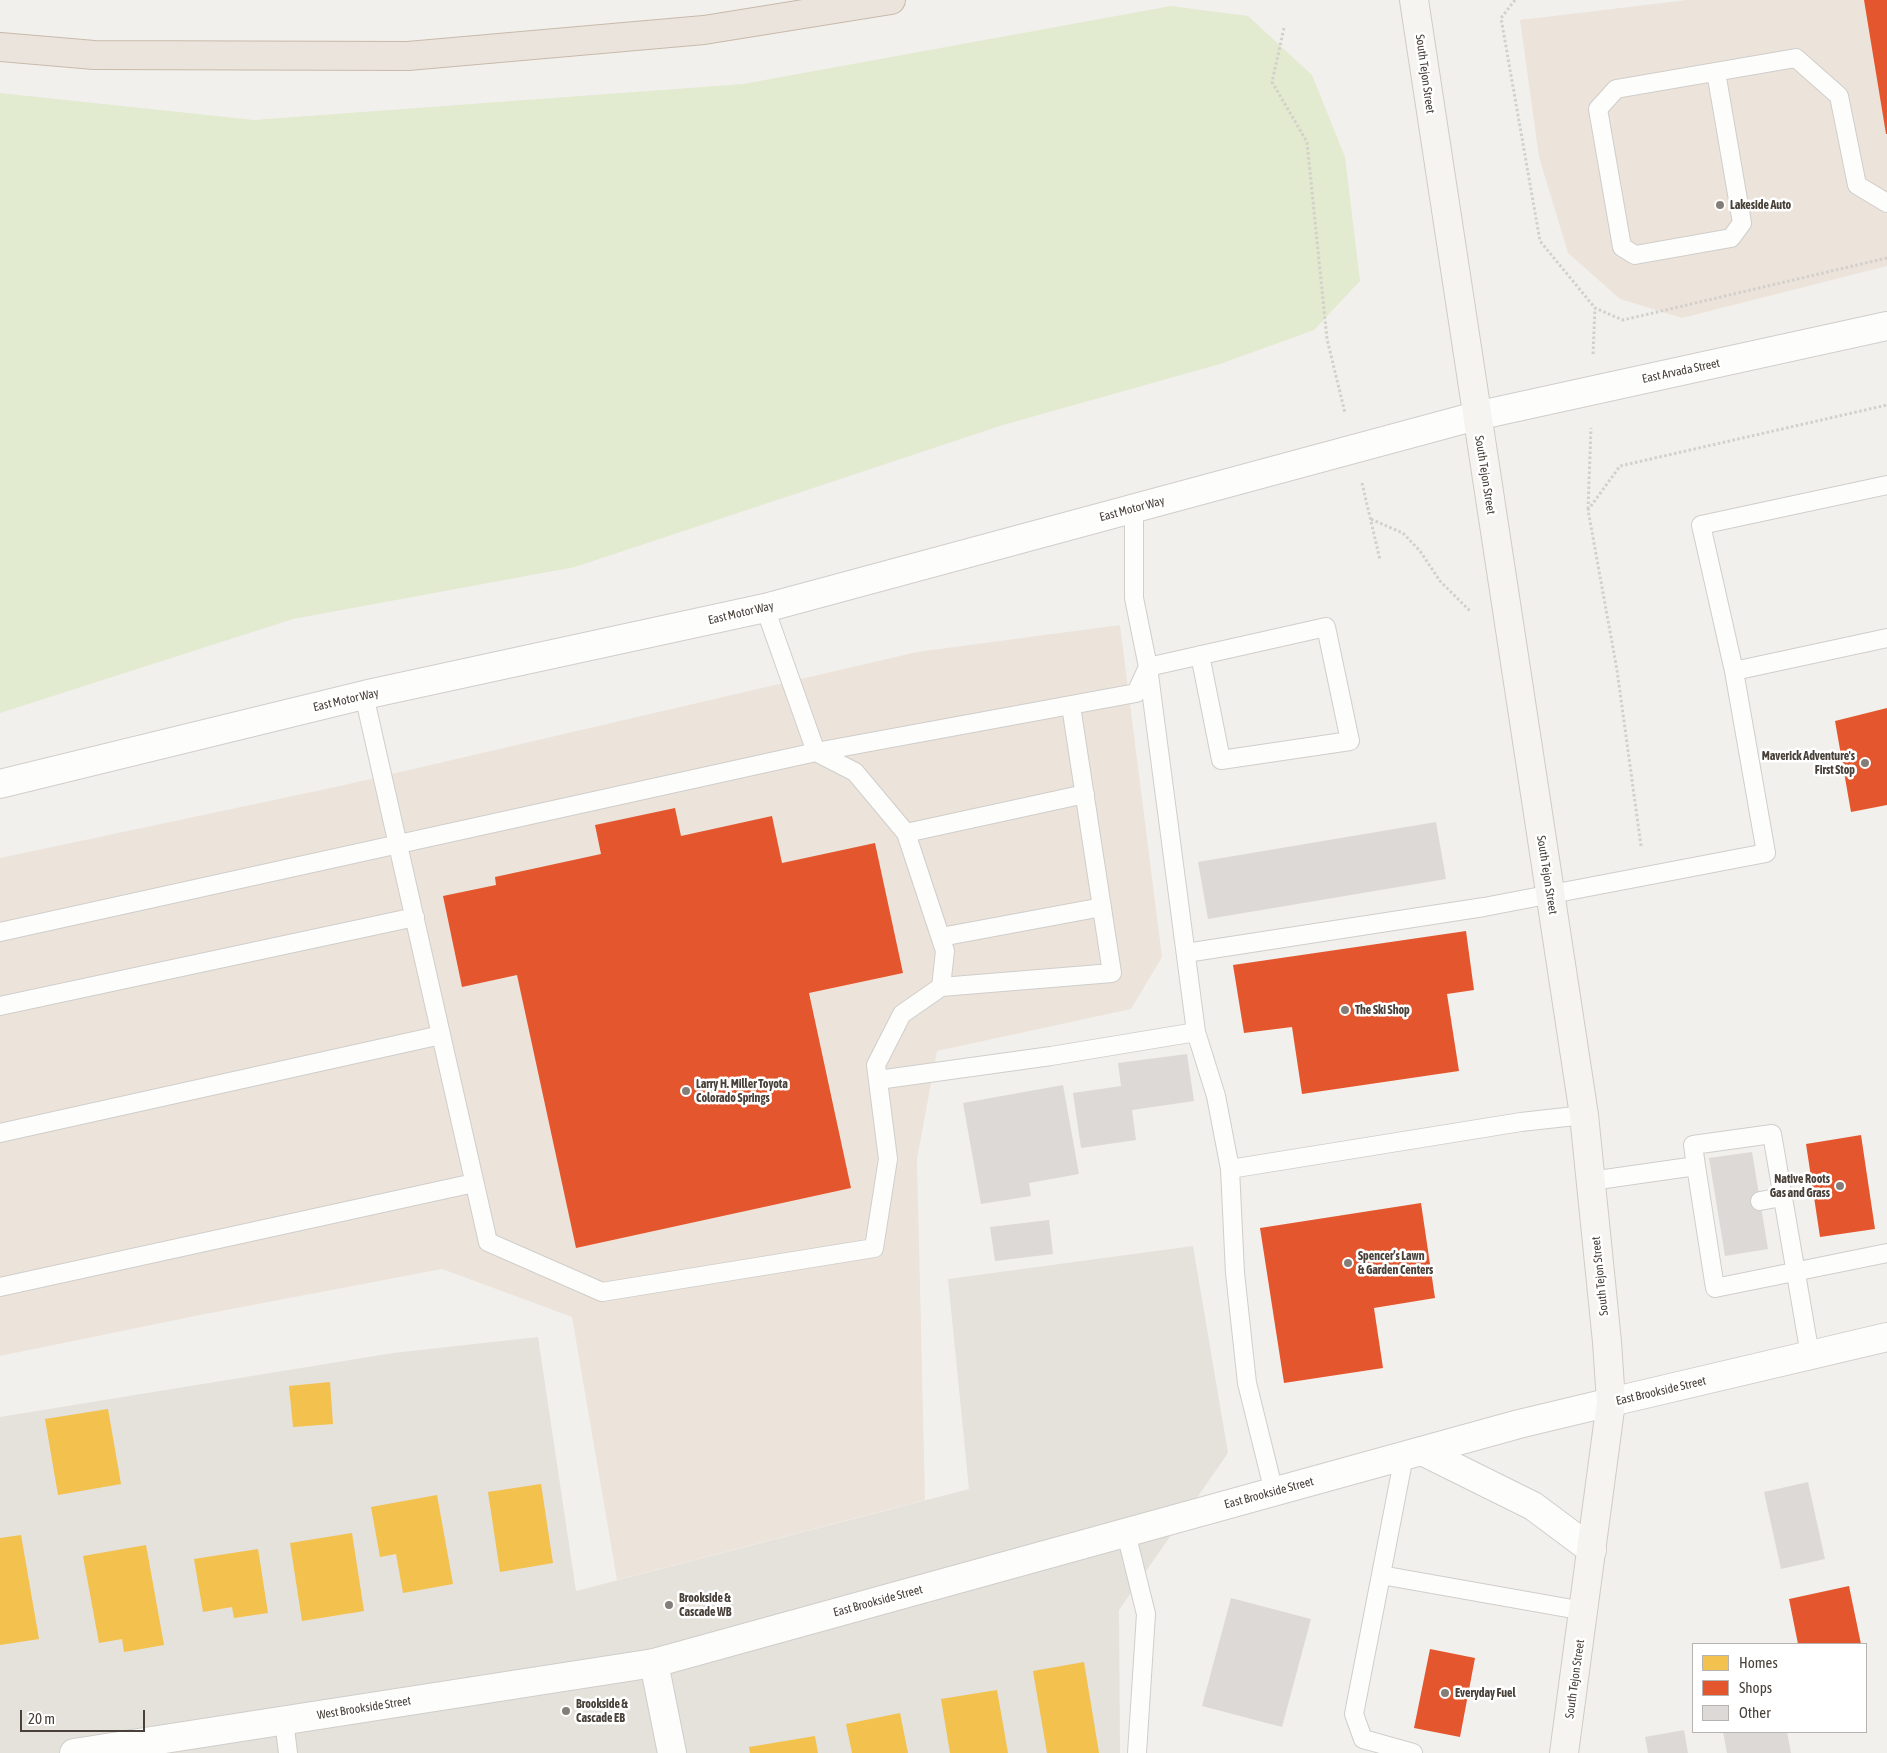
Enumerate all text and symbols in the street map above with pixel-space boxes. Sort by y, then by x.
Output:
street label: South Tejon Street [1412,34,1438,114]
place label: Lakeside Auto [1730,198,1791,212]
marker: Lakeside Auto [1714,199,1726,211]
street label: East Arvada Street [1641,356,1721,386]
street label: South Tejon Street [1472,435,1498,515]
street label: East Motor Way [1098,493,1166,525]
street label: East Motor Way [707,598,775,628]
street label: East Motor Way [312,685,380,715]
place label: Maverick Adventure's First Stop [1762,749,1855,777]
marker: Maverick Adventure's First Stop [1859,757,1871,769]
street label: South Tejon Street [1534,835,1560,915]
place label: The Ski Shop [1355,1003,1410,1017]
marker: The Ski Shop [1339,1004,1351,1016]
place label: Larry H. Miller Toyota Colorado Springs [696,1077,788,1105]
marker: Larry H. Miller Toyota Colorado Springs [680,1085,692,1097]
place label: Native Roots Gas and Grass [1770,1172,1830,1200]
marker: Native Roots Gas and Grass [1834,1180,1846,1192]
street label: South Tejon Street [1589,1236,1611,1316]
place label: Spencer’s Lawn & Garden Centers [1358,1249,1433,1277]
marker: Spencer’s Lawn & Garden Centers [1342,1257,1354,1269]
street label: East Brookside Street [1615,1374,1707,1408]
street label: East Brookside Street [1223,1474,1315,1512]
street label: East Brookside Street [832,1582,924,1620]
place label: Brookside & Cascade WB [679,1591,731,1619]
marker: Brookside & Cascade WB [663,1599,675,1611]
street label: South Tejon Street [1562,1639,1588,1719]
legend [1692,1643,1867,1733]
text: Homes [1739,1654,1778,1671]
text: Shops [1739,1679,1772,1696]
place label: Everyday Fuel [1455,1686,1516,1700]
marker: Everyday Fuel [1439,1687,1451,1699]
street label: West Brookside Street [316,1693,412,1723]
place label: Brookside & Cascade EB [576,1697,628,1725]
scale bar [22,1700,148,1732]
text: Other [1739,1704,1771,1721]
marker: Brookside & Cascade EB [560,1705,572,1717]
text: 20 m [28,1710,55,1727]

